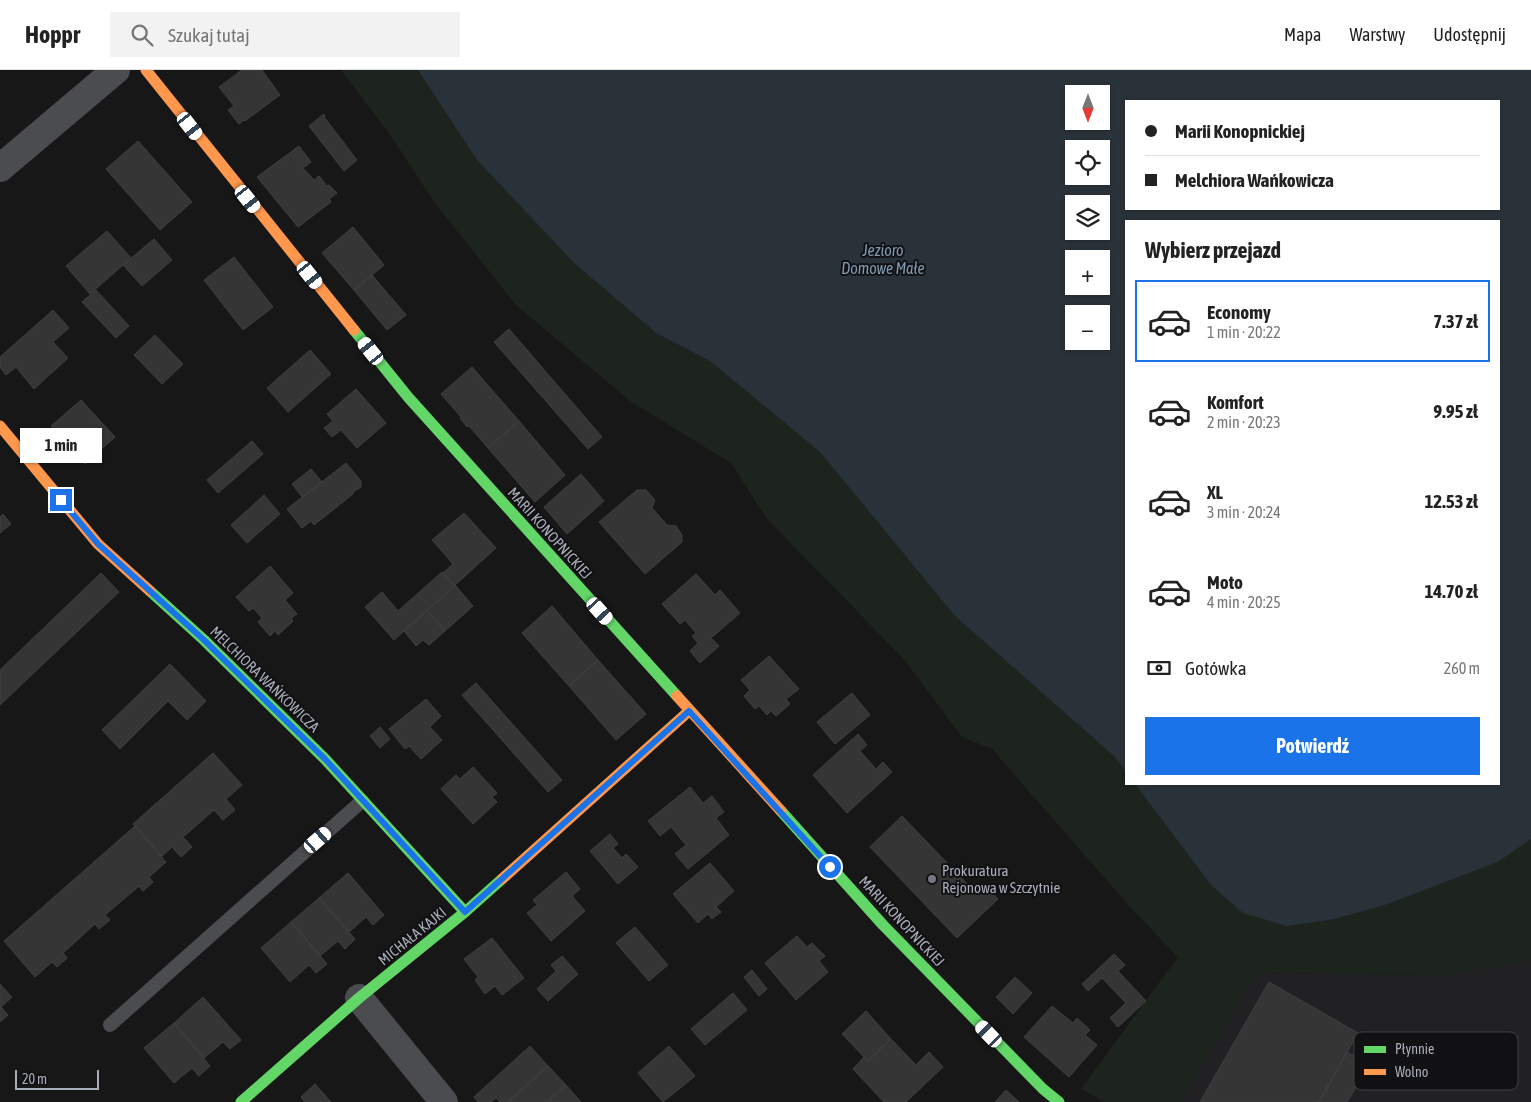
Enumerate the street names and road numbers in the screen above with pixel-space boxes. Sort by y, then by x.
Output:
street label: MARII KONOPNICKIEJ [505,484,595,582]
street label: MELCHIORA WAŃKOWICZA [207,623,323,736]
street label: MARII KONOPNICKIEJ [856,872,948,970]
street label: MICHAŁA KAJKI [375,903,449,969]

